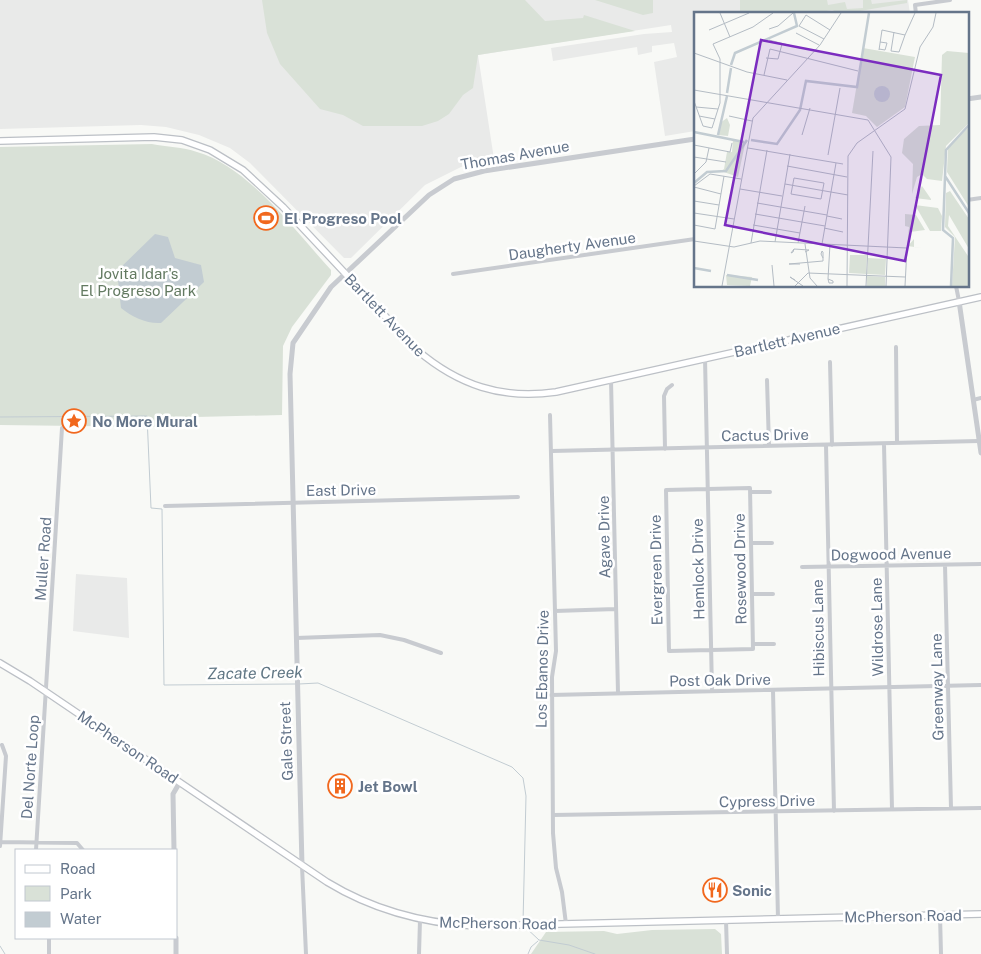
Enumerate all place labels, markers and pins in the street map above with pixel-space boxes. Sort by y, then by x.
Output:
sports icon: El Progreso Pool [253,205,279,231]
place label: El Progreso Pool [284,210,402,227]
place icon: No More Mural [61,408,87,434]
place label: No More Mural [92,413,198,430]
building icon: Jet Bowl [327,773,353,799]
place label: Jet Bowl [358,778,418,795]
restaurant icon: Sonic [702,877,728,903]
place label: Sonic [732,882,772,899]

